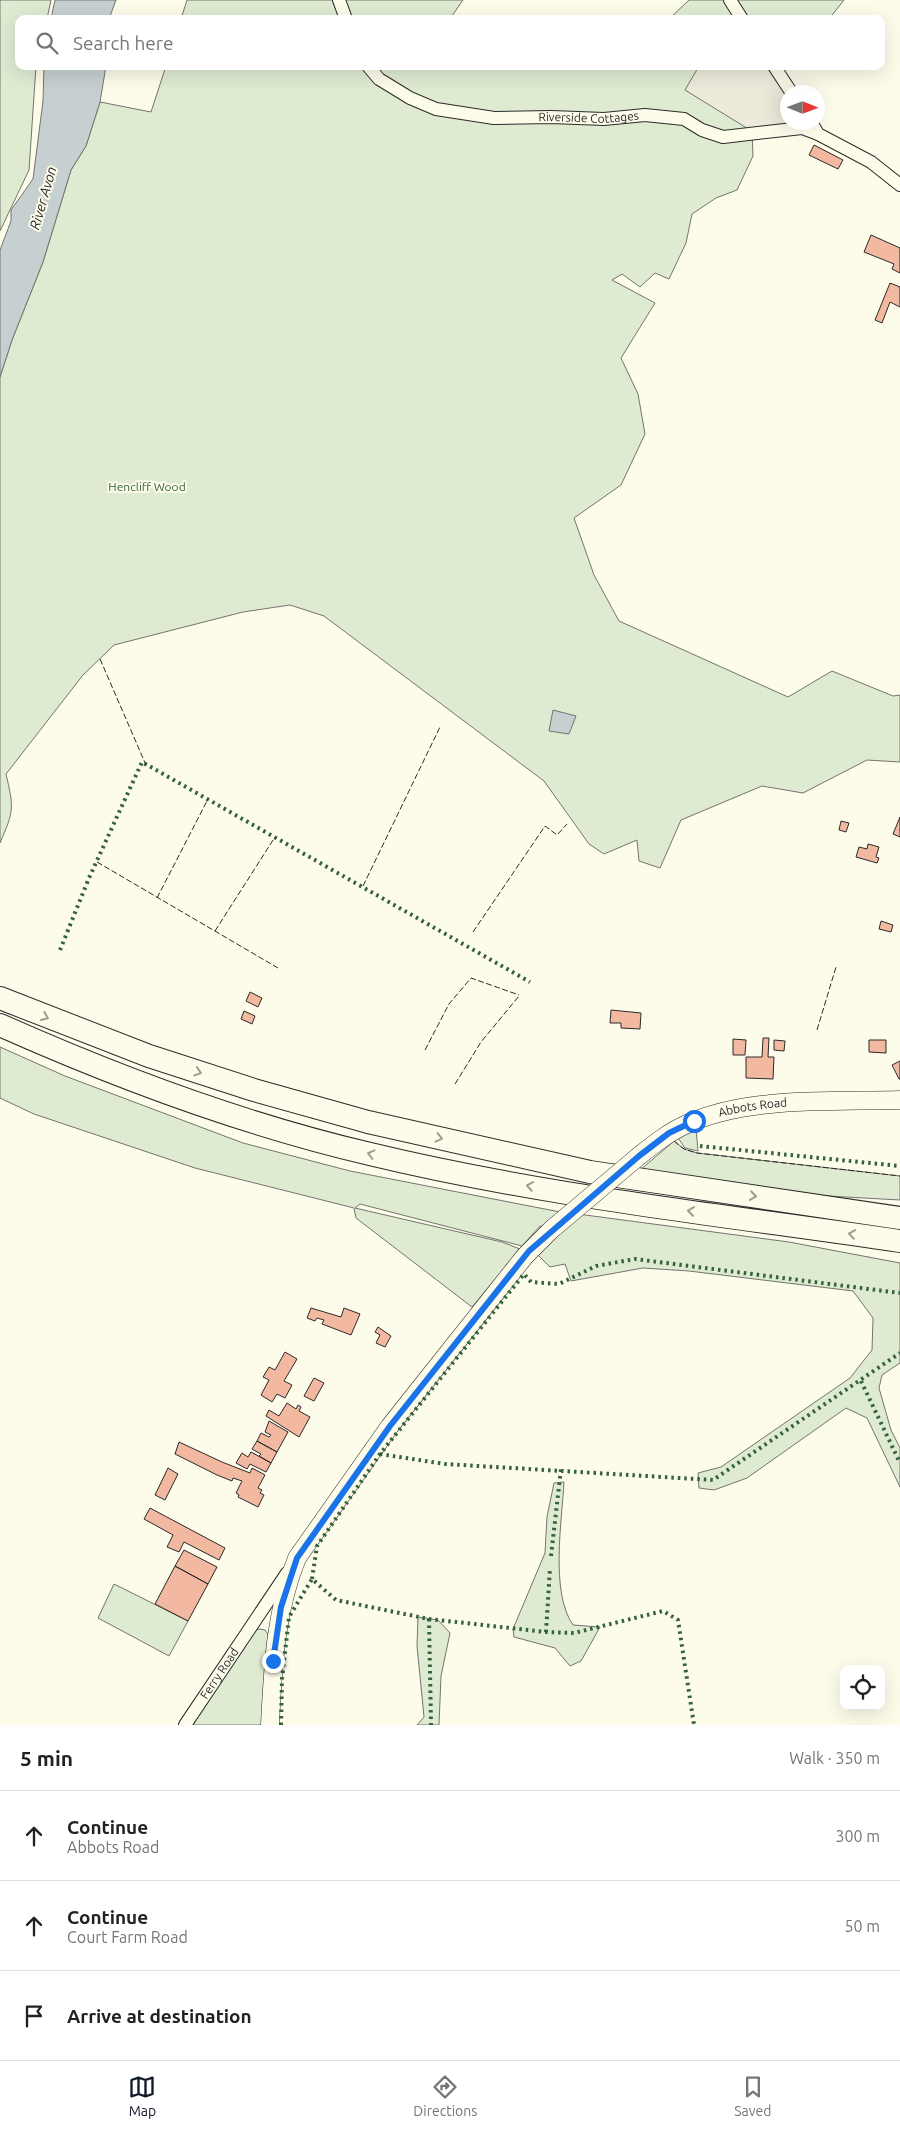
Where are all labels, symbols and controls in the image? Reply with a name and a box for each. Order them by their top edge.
search box [15,15,885,70]
icon: search [33,29,61,57]
text: Search here [73,32,173,54]
north arrow [780,85,825,130]
street label: Riverside Cottages [538,109,639,125]
water label: River Avon [26,165,60,231]
park label: Hencliff Wood [108,480,186,493]
one-way arrow [40,1011,49,1022]
one-way arrow [193,1066,202,1076]
street label: Abbots Road [717,1096,787,1119]
route start [683,1110,706,1133]
one-way arrow [434,1132,443,1143]
one-way arrow [367,1150,375,1160]
one-way arrow [526,1182,535,1192]
one-way arrow [750,1190,758,1201]
one-way arrow [687,1206,695,1216]
one-way arrow [847,1229,856,1239]
street label: Ferry Road [197,1645,241,1701]
route end [262,1650,285,1673]
map controls [840,1665,885,1710]
button: locate [840,1665,885,1710]
text: 5 min [20,1746,73,1770]
text: Walk · 350 m [789,1749,880,1767]
text: Continue [67,1816,148,1838]
icon: ahead [20,1822,48,1850]
text: 300 m [835,1827,880,1845]
text: Abbots Road [67,1838,159,1856]
text: Continue [67,1906,148,1928]
icon: ahead [20,1912,48,1940]
text: 50 m [844,1917,880,1935]
text: Court Farm Road [67,1928,188,1946]
icon: arrive [20,2002,48,2030]
text: Arrive at destination [67,2005,252,2027]
tab: Map [128,2073,156,2119]
tab: Directions [413,2073,477,2119]
tab: Saved [734,2073,772,2119]

